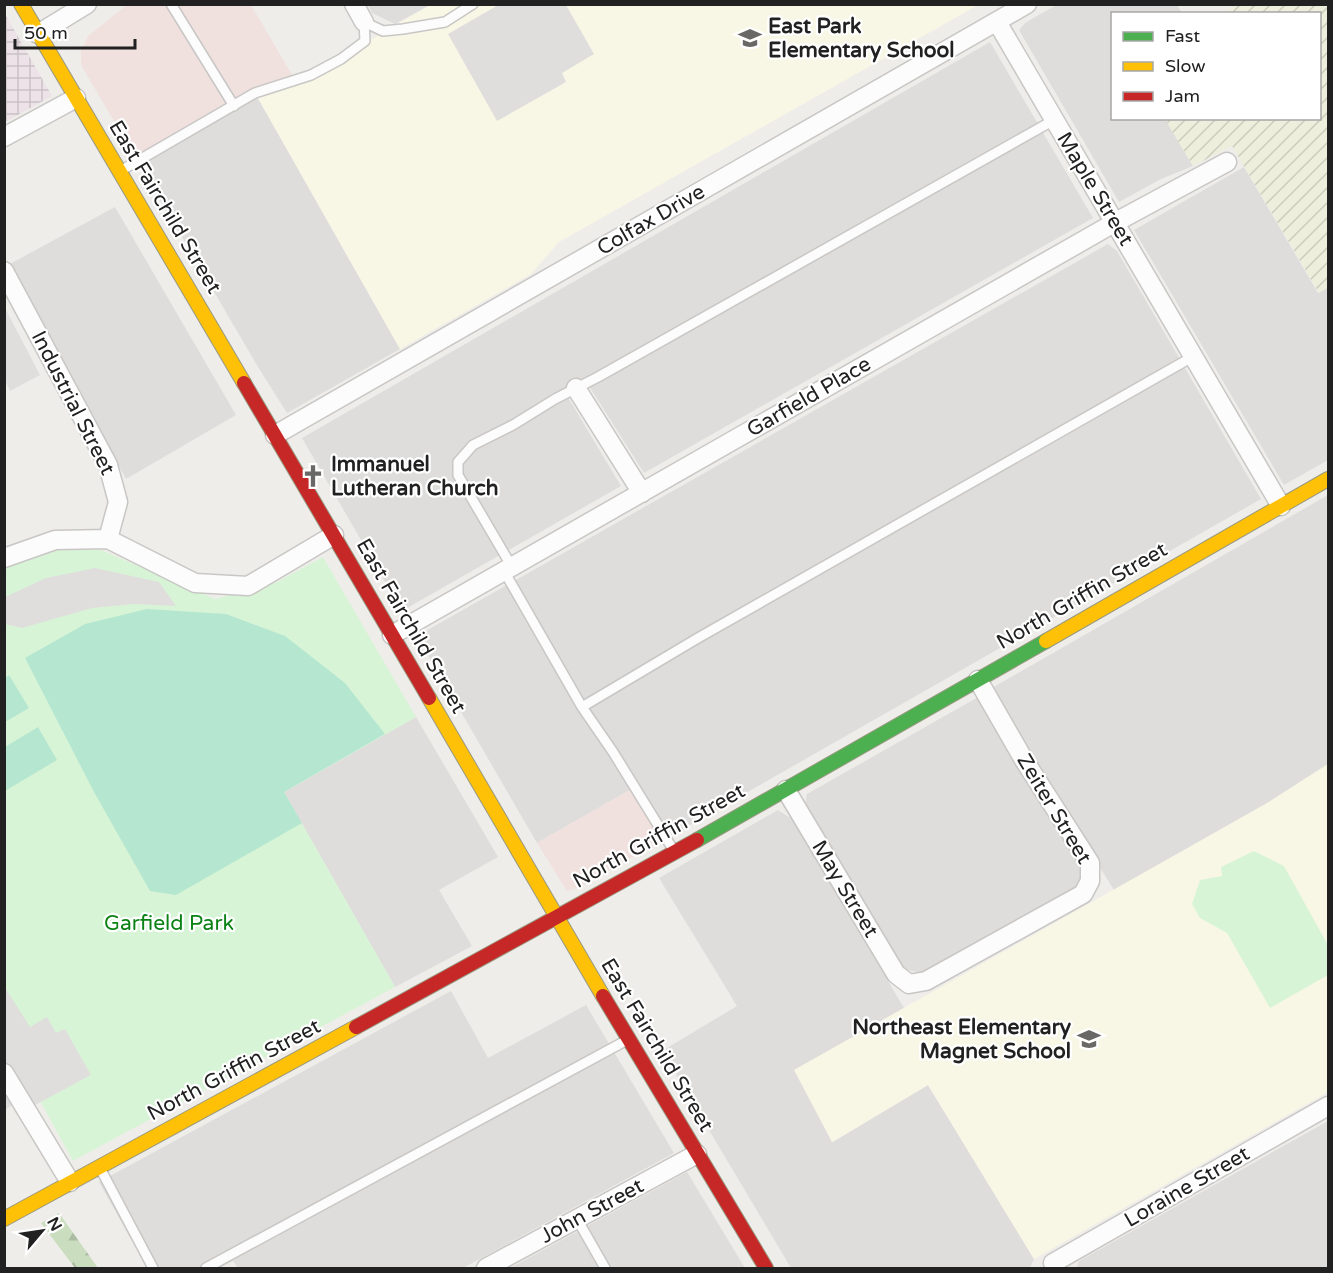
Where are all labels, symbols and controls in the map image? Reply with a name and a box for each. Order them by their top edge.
scale bar [15,12,135,50]
legend [1111,12,1321,120]
place label: East Park Elementary School [768,14,955,63]
text: 50 m [24,22,68,44]
school or university icon: East Park Elementary School [737,25,763,51]
text: Fast [1165,25,1200,47]
text: Slow [1165,55,1206,77]
text: Jam [1165,85,1200,107]
street label: East Fairchild Street [103,116,227,298]
street label: Maple Street [1051,128,1139,250]
street label: Colfax Drive [593,179,709,261]
street label: Industrial Street [26,327,120,479]
street label: Garfield Place [743,351,876,443]
place label: Immanuel Lutheran Church [331,452,498,501]
church icon: Immanuel Lutheran Church [300,463,326,489]
street label: East Fairchild Street [351,534,471,718]
street label: North Griffin Street [992,537,1172,655]
street label: Zeiter Street [1011,750,1097,868]
street label: North Griffin Street [569,778,749,894]
street label: May Street [806,836,884,942]
park label: Garfield Park [104,911,234,936]
street label: East Fairchild Street [595,954,719,1136]
street label: North Griffin Street [143,1014,325,1126]
place label: Northeast Elementary Magnet School [852,1015,1072,1064]
school or university icon: Northeast Elementary Magnet School [1076,1026,1102,1052]
street label: Loraine Street [1120,1141,1254,1233]
street label: John Street [536,1173,648,1249]
north arrow [12,1201,72,1261]
text: N [42,1214,66,1235]

